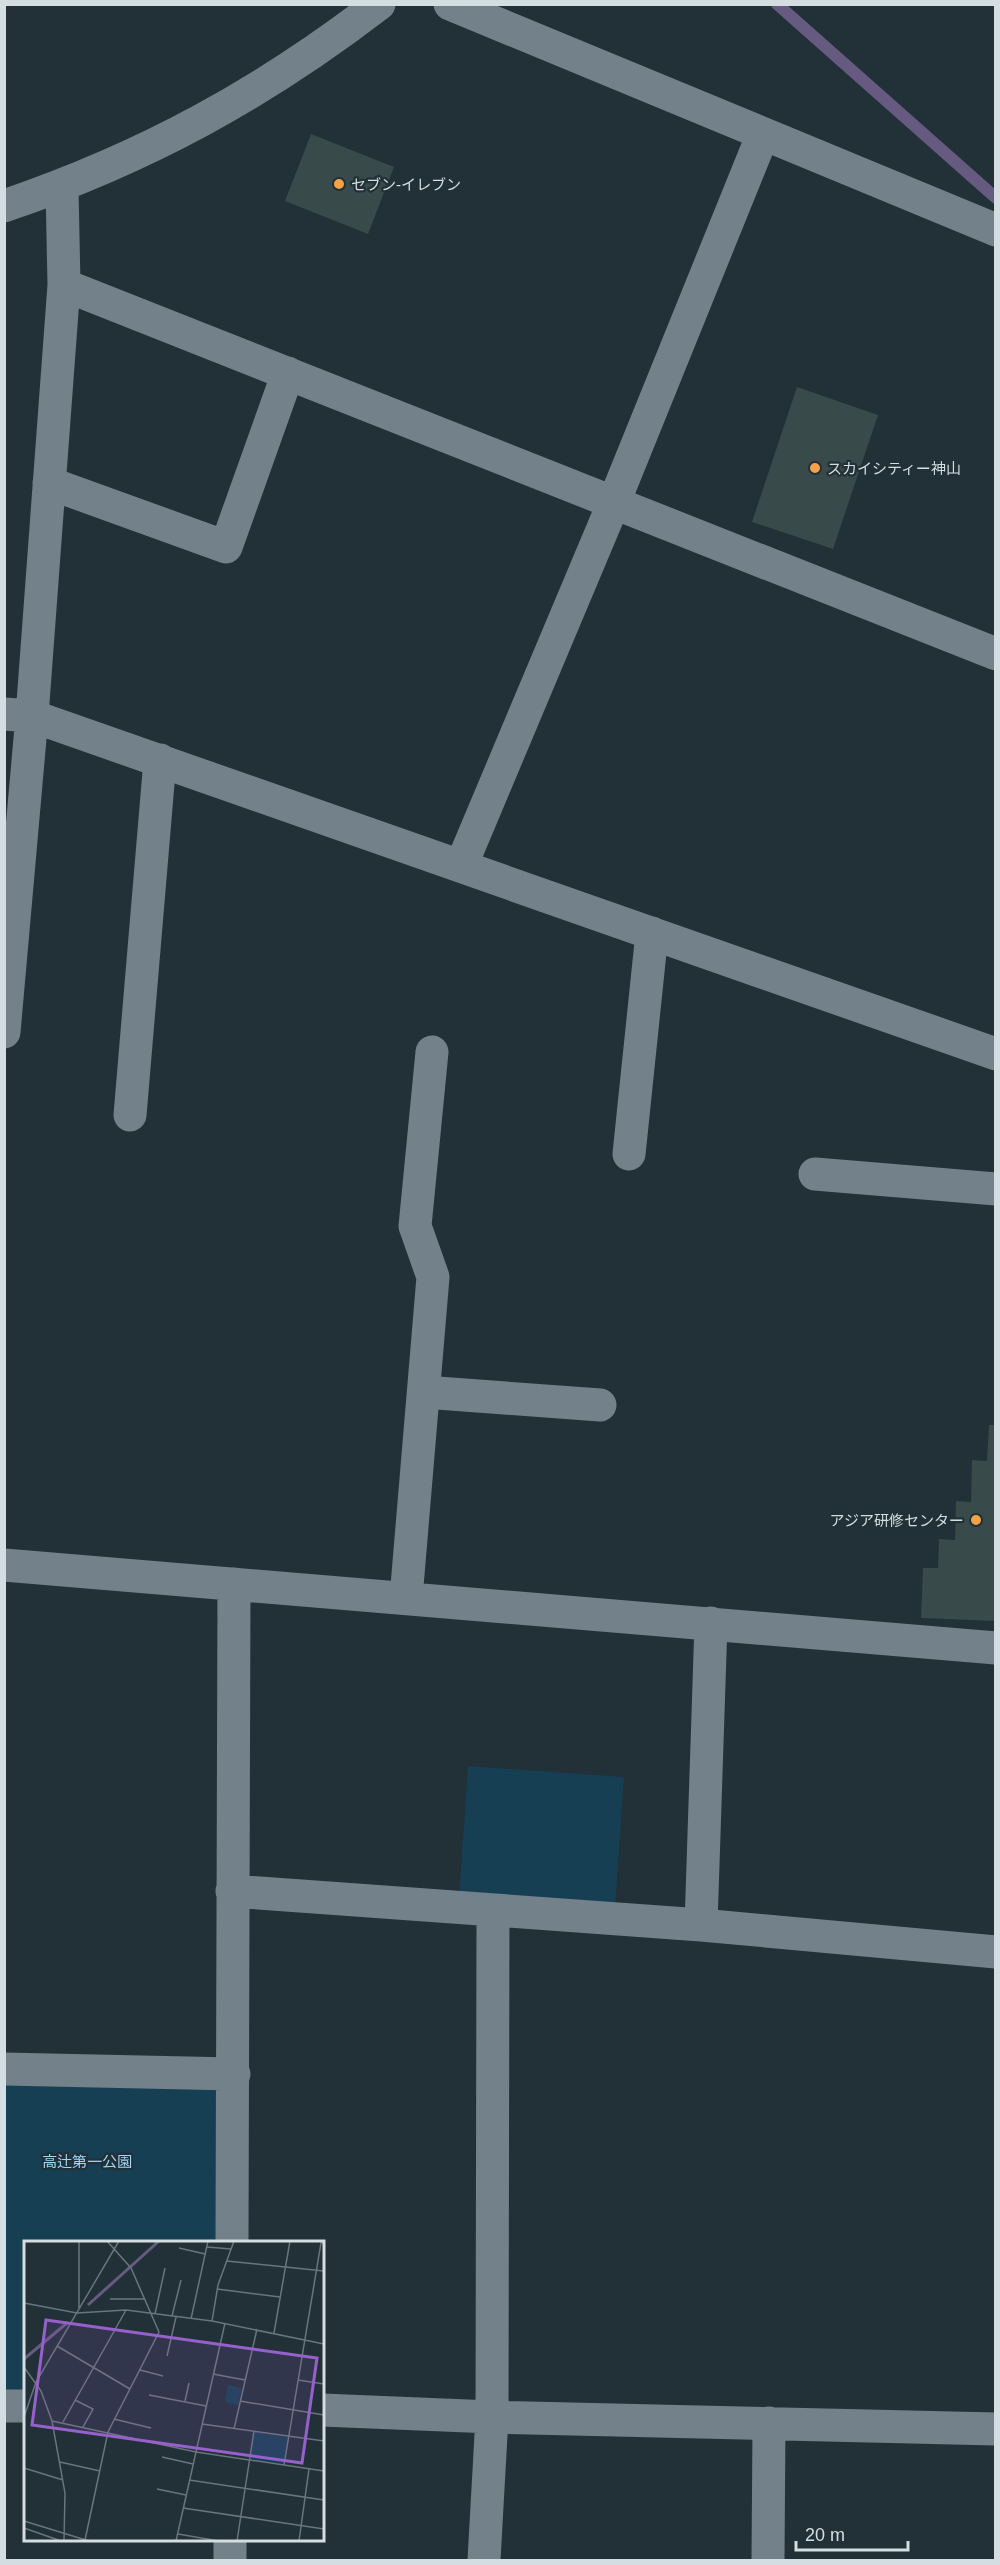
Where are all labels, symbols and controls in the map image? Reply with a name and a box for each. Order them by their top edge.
place label: セブン-イレブン [351,176,461,193]
marker: セブン-イレブン [332,177,346,191]
place label: スカイシティー神山 [827,460,961,477]
marker: スカイシティー神山 [808,461,822,475]
place label: アジア研修センター [830,1512,964,1529]
marker: アジア研修センター [969,1513,983,1527]
park label: 高辻第一公園 [42,2153,132,2170]
inset map [24,2241,324,2541]
scale bar [796,2514,908,2552]
text: 20 m [805,2525,845,2545]

